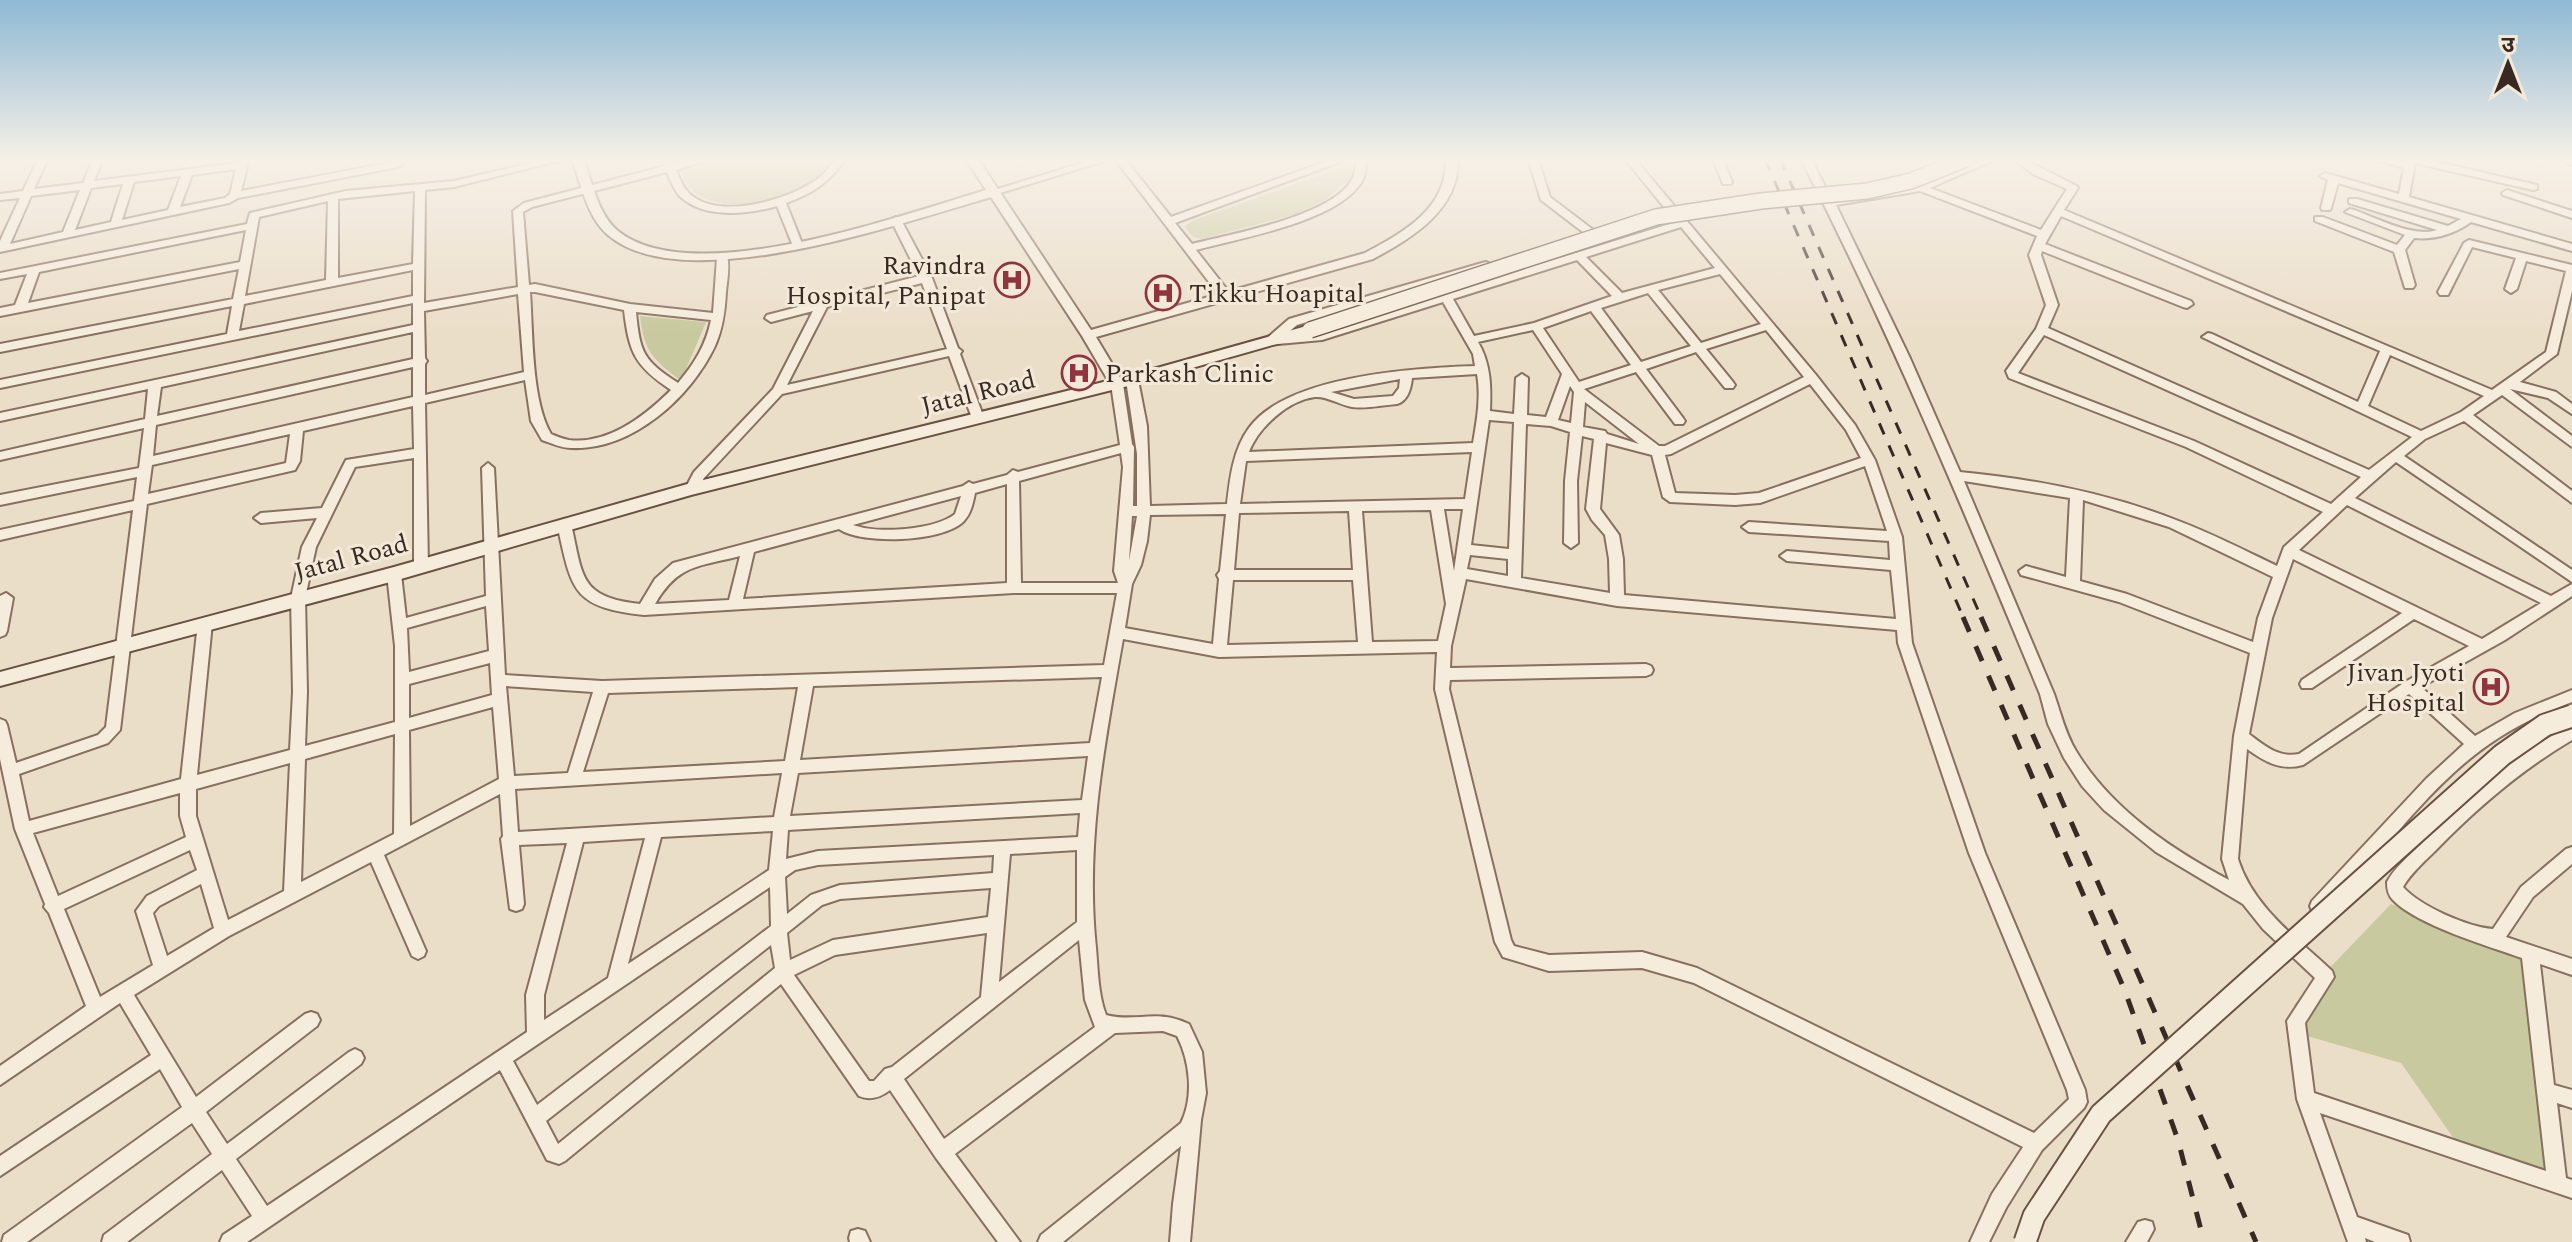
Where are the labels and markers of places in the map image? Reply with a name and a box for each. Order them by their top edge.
place label: Ravindra Hospital, Panipat [786,246,986,316]
hospital icon: Ravindra Hospital, Panipat [993,261,1031,299]
hospital icon: Tikku Hoapital [1144,274,1182,312]
place label: Tikku Hoapital [1189,274,1365,314]
hospital icon: Parkash Clinic [1060,354,1098,392]
place label: Parkash Clinic [1105,354,1274,394]
place label: Jivan Jyoti Hospital [2346,653,2465,723]
hospital icon: Jivan Jyoti Hospital [2472,668,2510,706]

